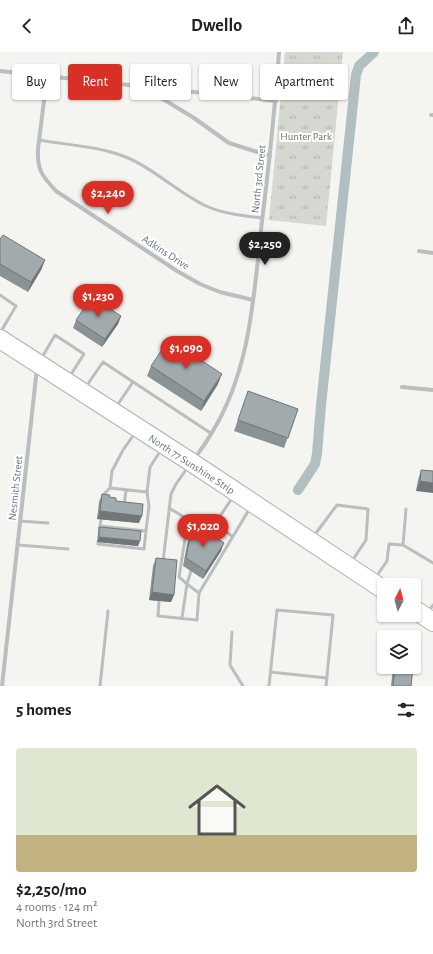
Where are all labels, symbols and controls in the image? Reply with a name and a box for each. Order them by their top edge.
icon: back [16,15,38,37]
icon: share [395,15,417,37]
text: Dwello [191,17,242,35]
chip: Buy [12,64,60,100]
chip: Rent [68,64,122,100]
chip: Filters [130,64,191,100]
chip: New [199,64,252,100]
chip: Apartment [260,64,348,100]
park label: Hunter Park [280,131,332,142]
street label: North 3rd Street [249,144,268,214]
pin: $2,240 [75,181,141,215]
text: $2,240 [91,187,125,200]
pin: $2,250 [232,232,298,266]
street label: Adkins Drive [140,233,191,272]
text: $2,250 [248,238,282,251]
pin: $1,230 [65,284,131,318]
text: $1,230 [82,290,114,303]
pin: $1,090 [153,336,219,370]
text: $1,090 [169,342,203,355]
street label: North 77 Sunshine Strip [147,433,237,496]
street label: Nesmith Street [7,455,24,521]
pin: $1,020 [170,514,236,548]
text: $1,020 [186,520,220,533]
north arrow [377,578,421,622]
map controls [377,578,421,674]
button: layers [377,630,421,674]
icon: filters [395,699,417,721]
text: 5 homes [16,701,72,718]
icon: home [181,774,253,846]
text: $2,250/mo [16,881,87,898]
text: 4 rooms · 124 m² [16,901,97,914]
text: North 3rd Street [16,917,97,930]

